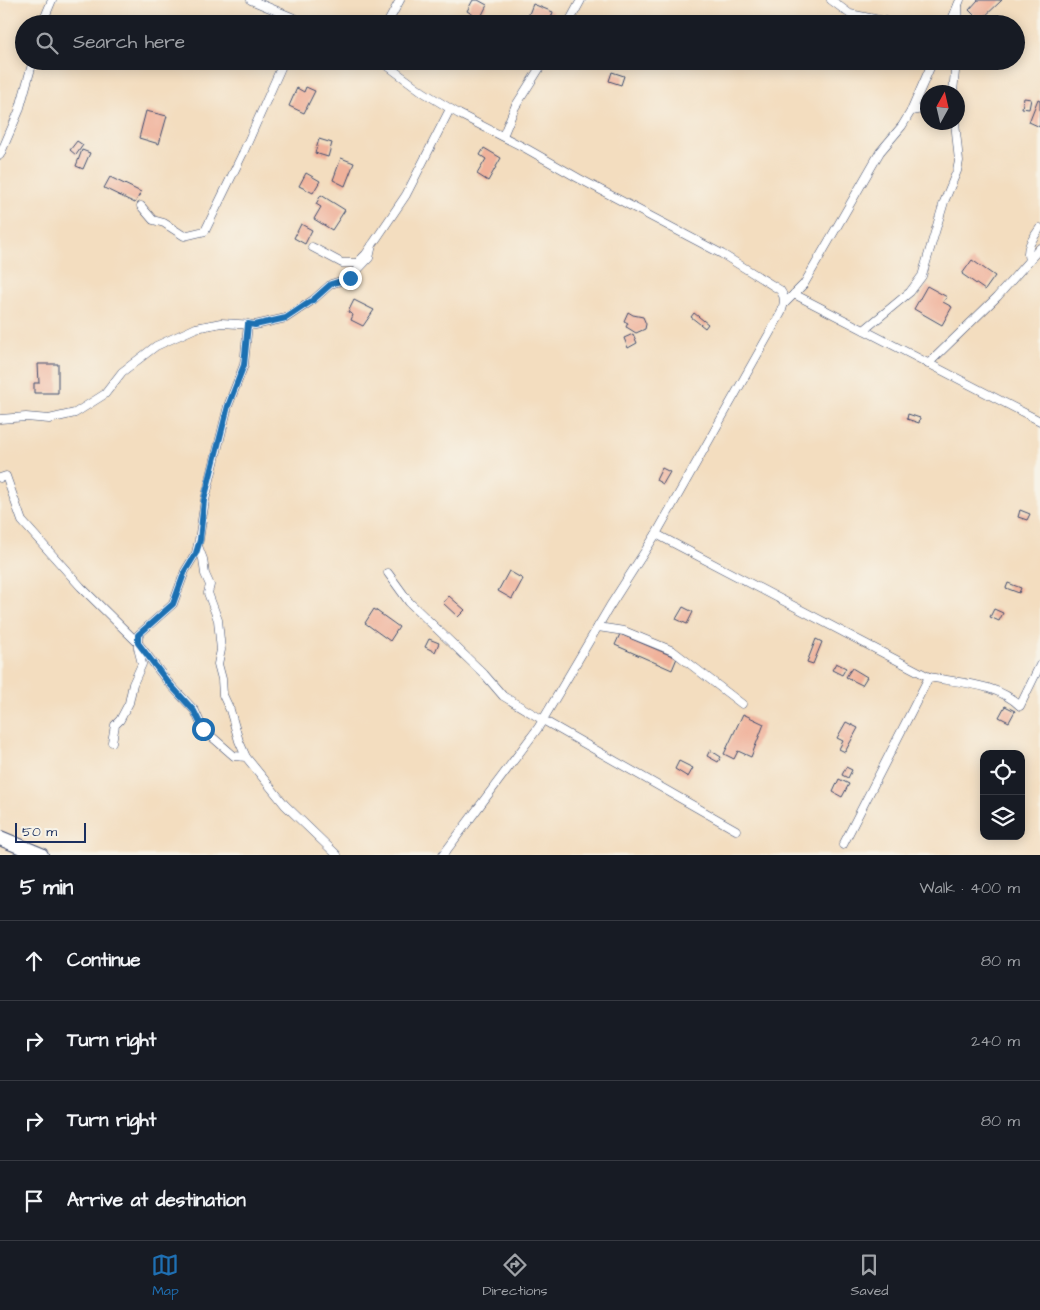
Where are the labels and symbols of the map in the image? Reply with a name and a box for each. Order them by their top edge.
north arrow [920,85,965,130]
route end [339,267,362,290]
route start [192,718,215,741]
scale bar [15,820,86,843]

